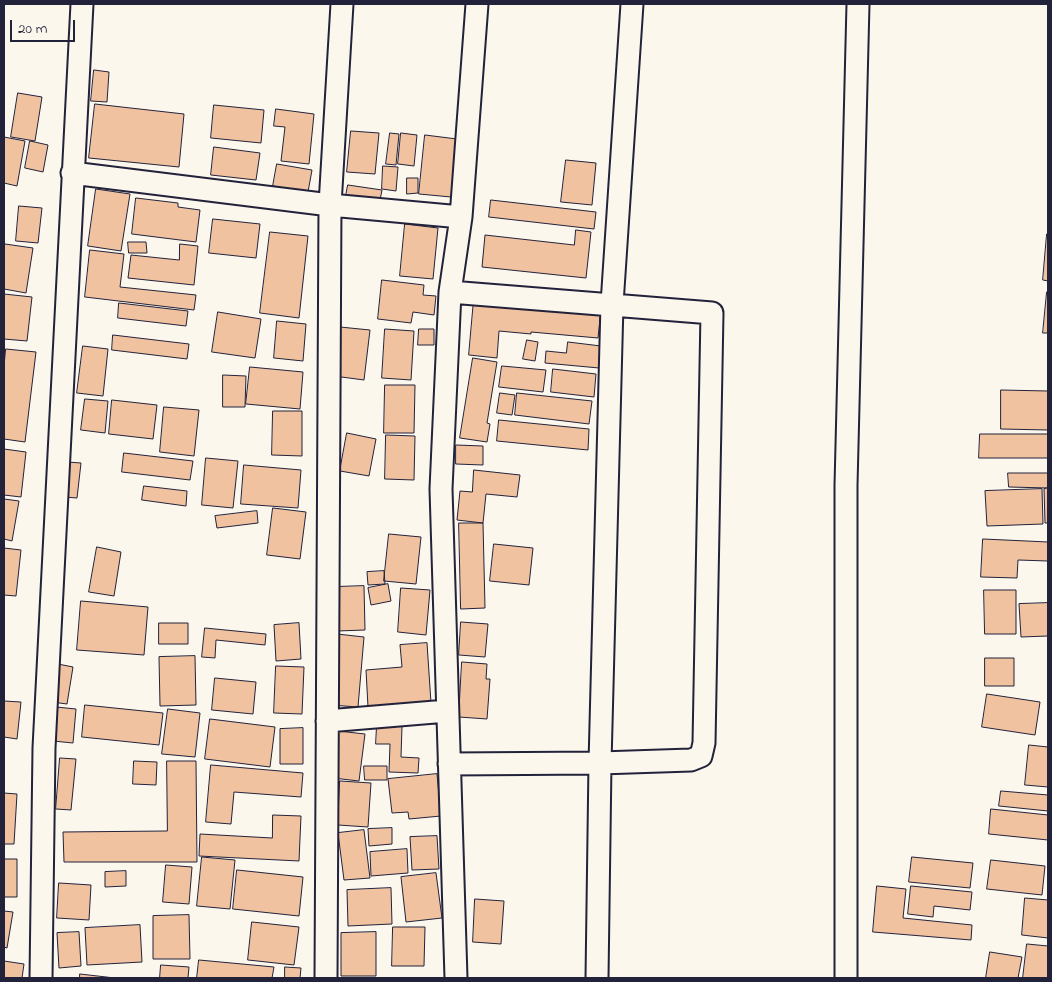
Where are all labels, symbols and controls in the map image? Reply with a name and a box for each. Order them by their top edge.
scale bar [12,10,78,42]
text: 20 m [18,18,47,40]

